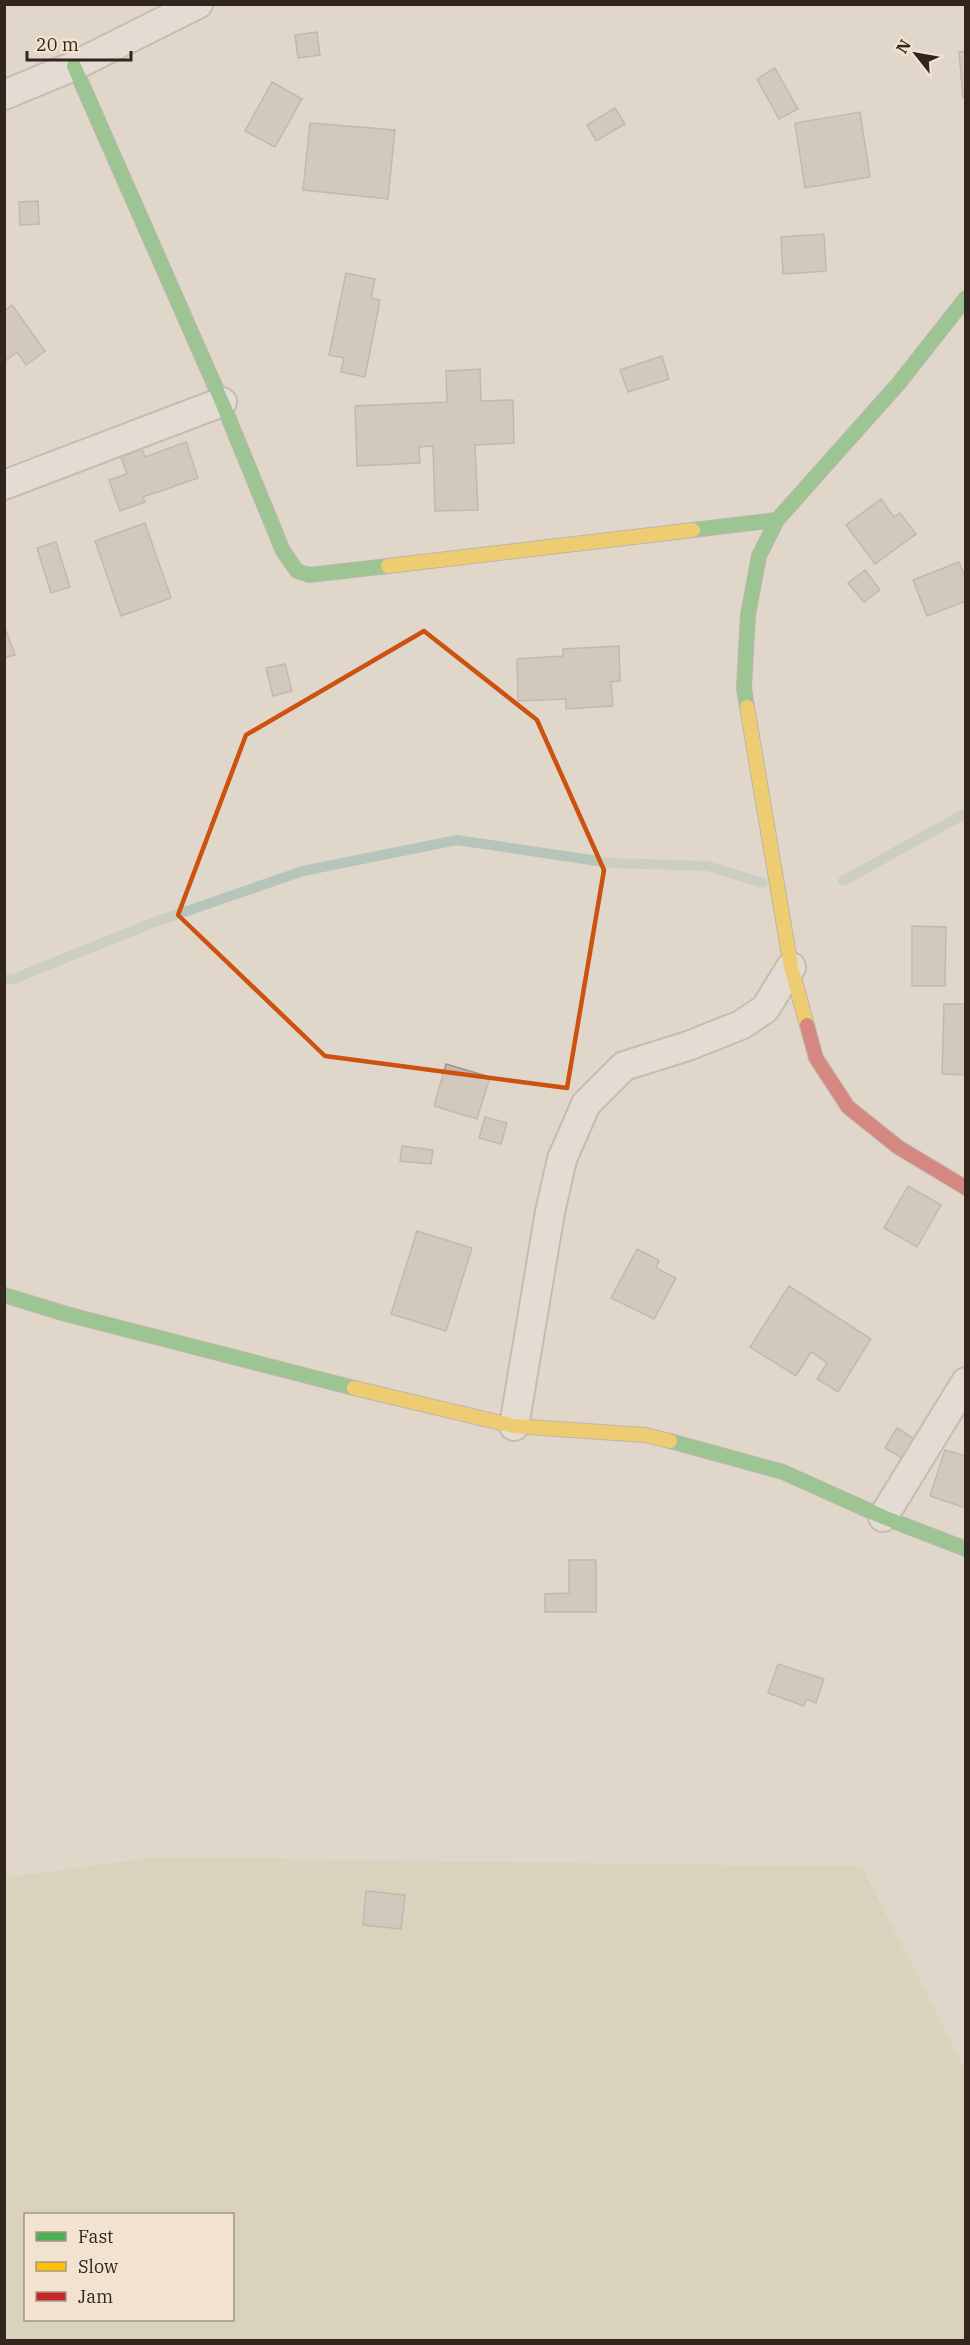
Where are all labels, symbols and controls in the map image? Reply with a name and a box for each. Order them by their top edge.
scale bar [27,24,130,62]
north arrow [886,24,946,84]
text: 20 m [36,33,79,56]
text: N [891,36,915,57]
legend [24,2213,234,2321]
text: Fast [78,2225,113,2248]
text: Slow [78,2255,118,2278]
text: Jam [78,2285,113,2308]

